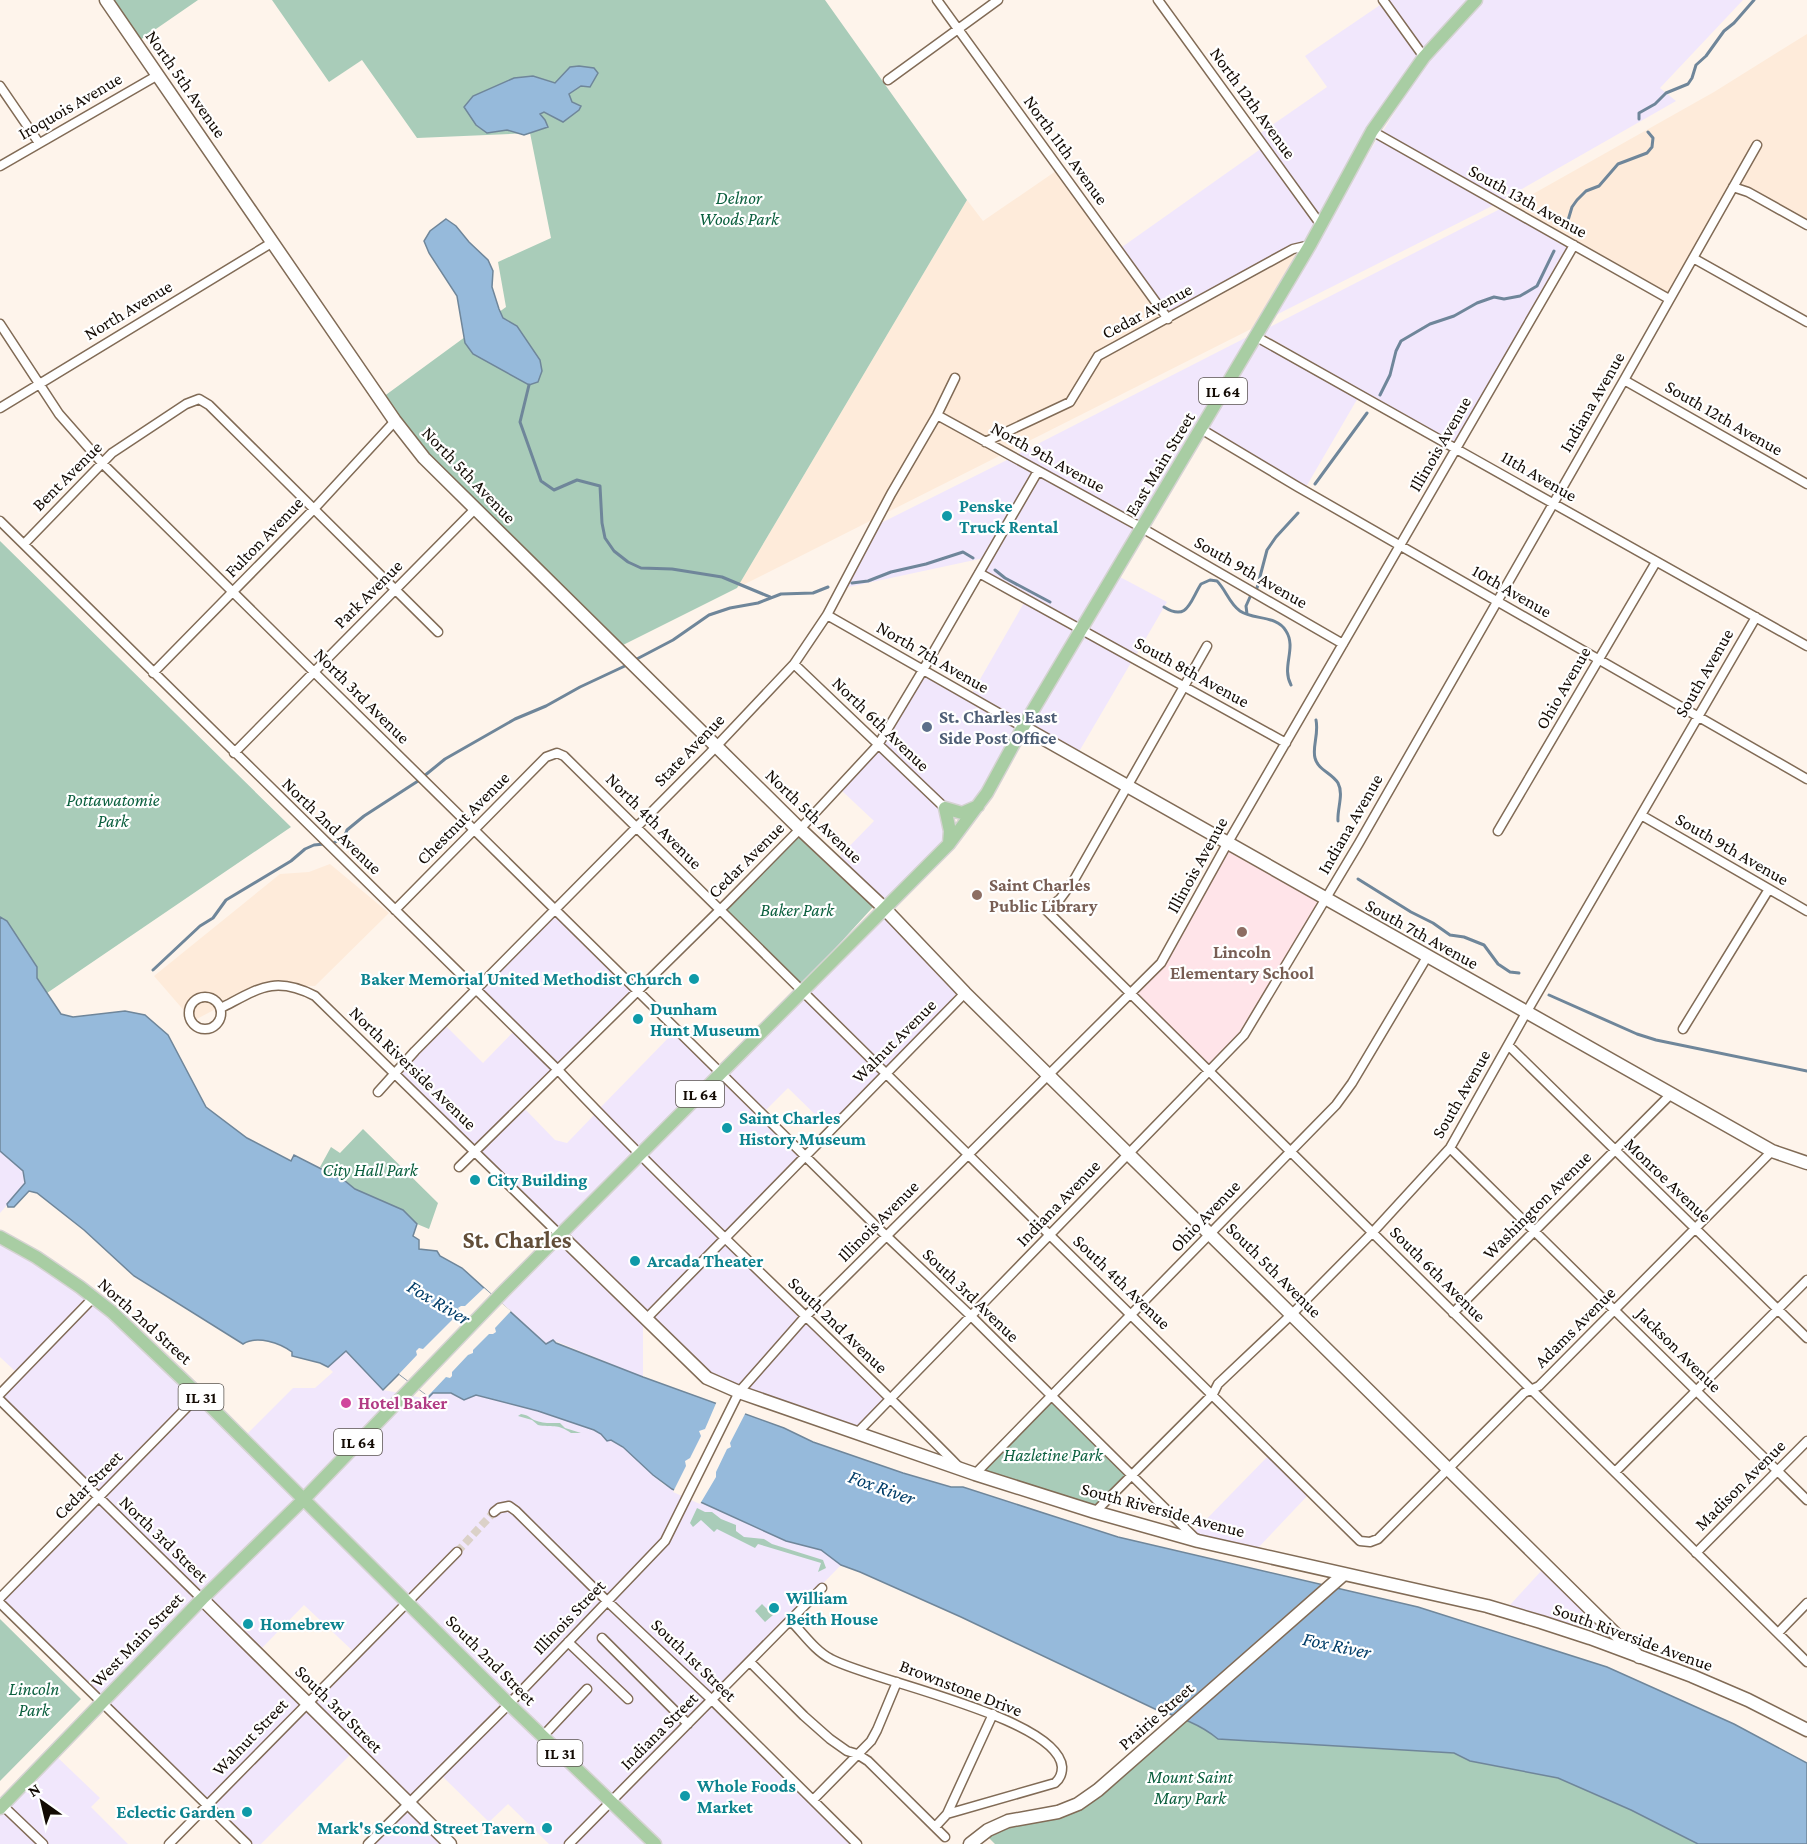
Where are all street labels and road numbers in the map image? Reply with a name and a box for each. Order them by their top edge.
street label: North 5th Avenue [142,26,231,142]
street label: North 12th Avenue [1206,43,1300,163]
street label: Iroquois Avenue [15,68,125,144]
street label: North 11th Avenue [1020,92,1112,209]
street label: South 13th Avenue [1465,160,1591,242]
street label: North Avenue [80,276,176,344]
street label: Cedar Avenue [1099,279,1195,343]
street label: Indiana Avenue [1555,348,1629,456]
street label: South 12th Avenue [1662,376,1786,460]
road number: IL 64 [1199,378,1247,404]
street label: Illinois Avenue [1405,393,1475,495]
street label: East Main Street [1121,408,1199,520]
street label: North 9th Avenue [988,417,1109,497]
street label: North 5th Avenue [418,423,520,527]
street label: Bent Avenue [28,437,106,515]
street label: 11th Avenue [1498,446,1580,506]
street label: Fulton Avenue [221,493,307,581]
street label: South 9th Avenue [1191,532,1311,612]
street label: Park Avenue [330,556,406,632]
street label: 10th Avenue [1469,560,1555,622]
street label: North 7th Avenue [873,617,993,697]
street label: South Avenue [1671,625,1737,721]
street label: South 8th Avenue [1131,632,1253,712]
street label: Ohio Avenue [1531,643,1595,733]
street label: North 3rd Avenue [310,644,414,748]
street label: North 6th Avenue [828,673,934,775]
street label: State Avenue [650,710,728,790]
street label: North 5th Avenue [762,765,866,867]
street label: Chestnut Avenue [413,767,514,868]
street label: North 4th Avenue [602,769,706,873]
street label: Indiana Avenue [1313,770,1387,878]
street label: North 2nd Avenue [278,774,386,878]
street label: South 9th Avenue [1672,809,1792,889]
street label: Illinois Avenue [1162,814,1232,916]
street label: Cedar Avenue [704,818,788,902]
street label: South 7th Avenue [1362,895,1482,973]
street label: Walnut Avenue [848,995,940,1087]
street label: North Riverside Avenue [345,1002,481,1134]
street label: South Avenue [1428,1046,1494,1142]
road number: IL 64 [676,1081,724,1107]
street label: Monroe Avenue [1620,1134,1716,1226]
street label: Washington Avenue [1479,1147,1595,1263]
street label: Indiana Avenue [1012,1156,1104,1250]
street label: Illinois Avenue [833,1176,923,1266]
street label: Ohio Avenue [1166,1176,1244,1256]
street label: South 5th Avenue [1222,1218,1326,1322]
street label: South 6th Avenue [1386,1222,1490,1326]
street label: South 4th Avenue [1069,1231,1175,1333]
street label: South 3rd Avenue [919,1244,1023,1346]
street label: South 2nd Avenue [784,1273,892,1377]
street label: North 2nd Street [94,1274,197,1369]
street label: Adams Avenue [1530,1282,1620,1372]
street label: Jackson Avenue [1631,1302,1726,1397]
road number: IL 31 [178,1384,224,1410]
road number: IL 64 [334,1429,382,1455]
street label: Madison Avenue [1691,1436,1789,1534]
street label: Cedar Street [50,1446,127,1523]
street label: South Riverside Avenue [1079,1479,1247,1541]
street label: North 3rd Street [115,1492,213,1587]
street label: Illinois Street [529,1575,610,1658]
street label: West Main Street [87,1588,188,1691]
street label: South Riverside Avenue [1550,1599,1716,1675]
street label: South 2nd Street [442,1611,541,1710]
street label: South 1st Street [647,1614,741,1706]
street label: Brownstone Drive [897,1655,1025,1721]
street label: South 3rd Street [291,1661,388,1758]
street label: Prairie Street [1114,1677,1198,1754]
street label: Indiana Street [616,1687,703,1774]
street label: Walnut Street [208,1694,292,1780]
road number: IL 31 [538,1740,582,1766]

